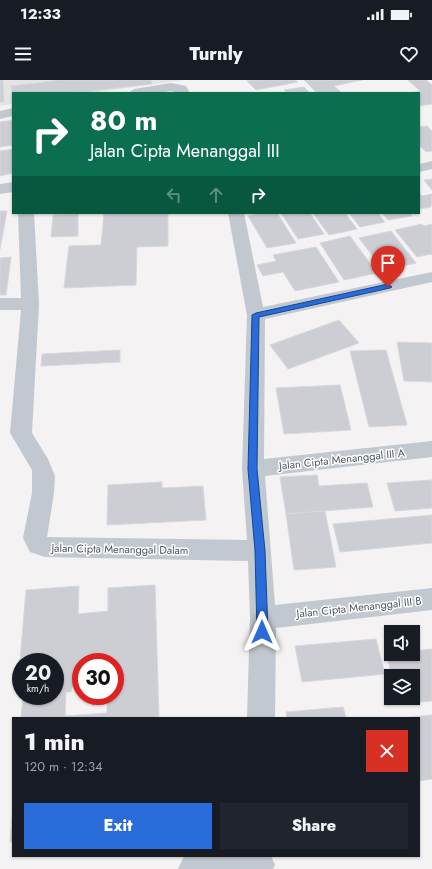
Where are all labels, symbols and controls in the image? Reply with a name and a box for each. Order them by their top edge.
text: 12:33 [20,3,61,25]
text: Turnly [189,41,243,67]
icon: menu [12,43,34,65]
icon: heart [398,43,420,65]
text: 80 m [90,100,157,141]
icon: right [24,108,76,160]
text: Jalan Cipta Menanggal III [90,138,280,164]
icon: left [163,184,185,206]
icon: ahead [205,184,227,206]
icon: right [247,184,269,206]
pin [371,246,405,287]
icon: arrive [377,252,399,274]
street label: Jalan Cipta Menanggal III A [276,444,406,474]
street label: Jalan Cipta Menanggal Dalam [49,540,189,558]
street label: Jalan Cipta Menanggal III B [294,592,422,622]
position arrow [241,611,283,653]
map controls [384,625,420,705]
button: sound [384,625,420,661]
speed limit sign: 30 [72,653,124,705]
text: 20 [25,659,51,688]
button: layers [384,669,420,705]
text: km/h [27,681,49,696]
text: 1 min [24,724,85,759]
button: close [366,730,408,772]
text: 120 m · 12:34 [24,757,103,776]
button: Exit [24,803,212,849]
button: Share [220,803,408,849]

